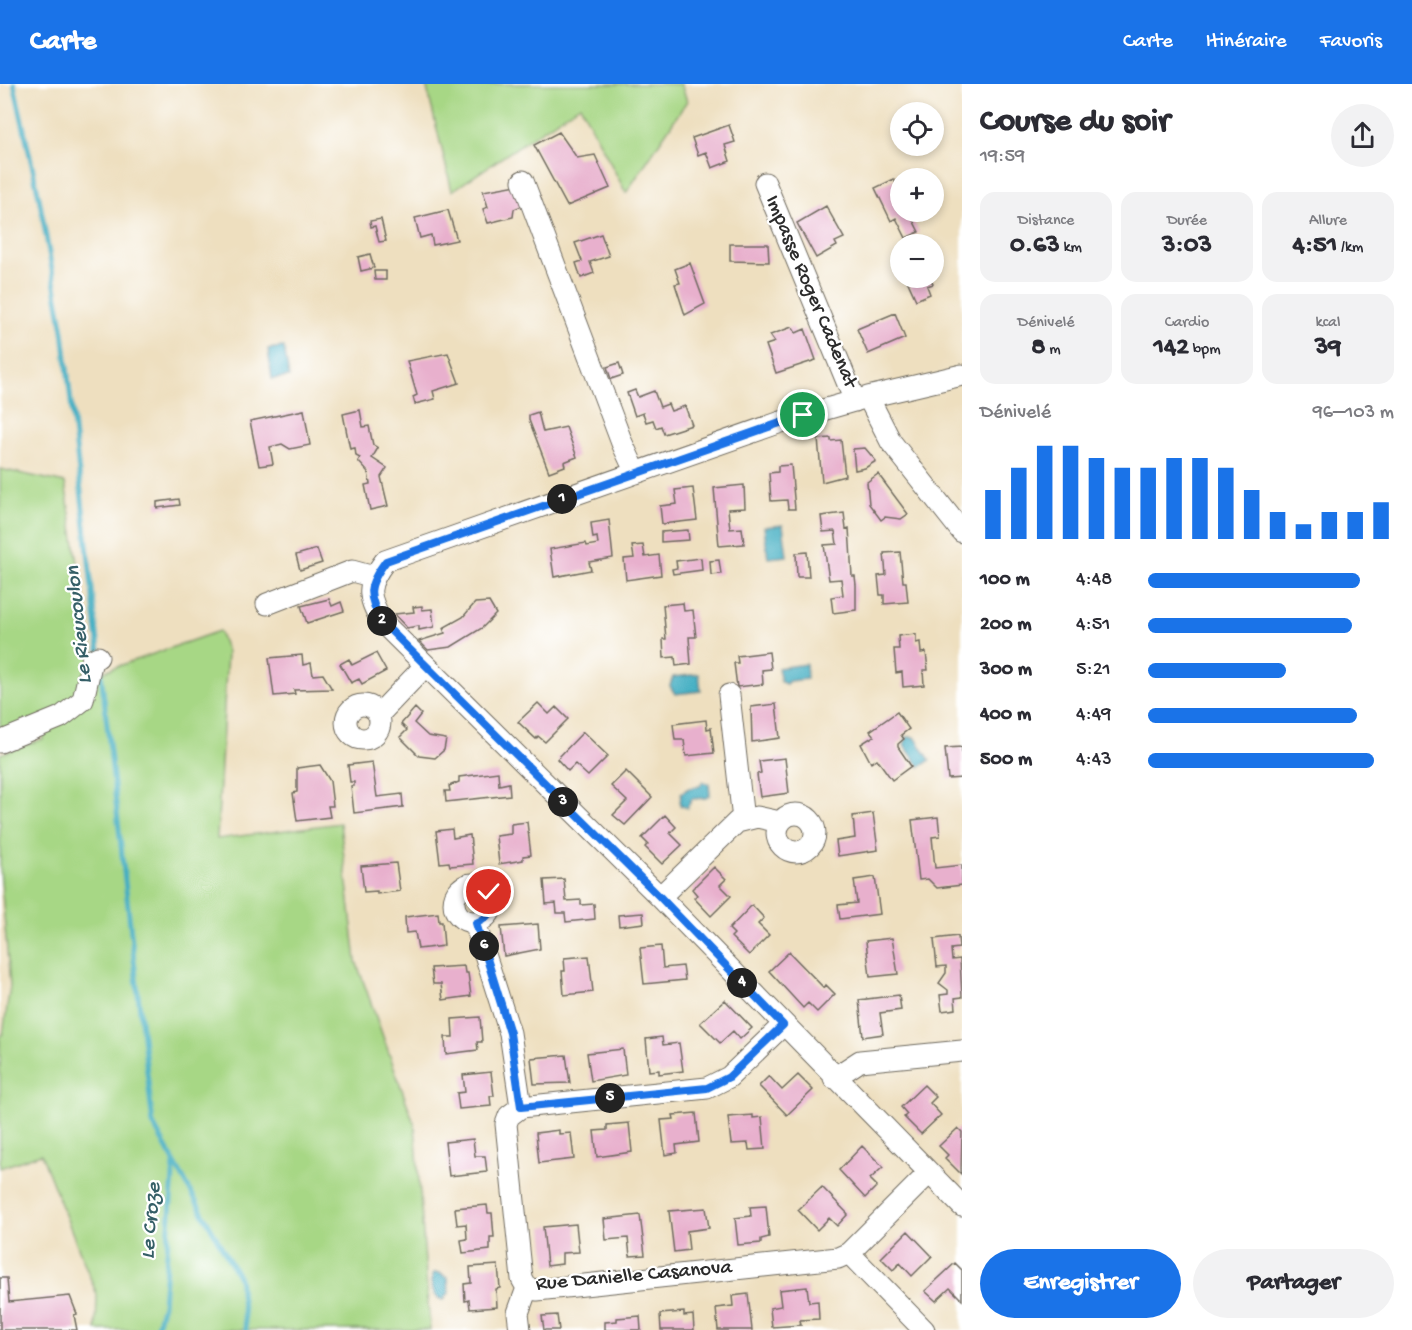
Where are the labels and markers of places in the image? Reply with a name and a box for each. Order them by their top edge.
pin [777,389,828,440]
pin: 1 [547,484,577,514]
pin: 2 [367,606,397,636]
pin: 3 [548,787,578,817]
pin [463,866,514,917]
pin: 6 [469,931,499,961]
pin: 4 [727,968,757,998]
pin: 5 [595,1083,625,1113]

